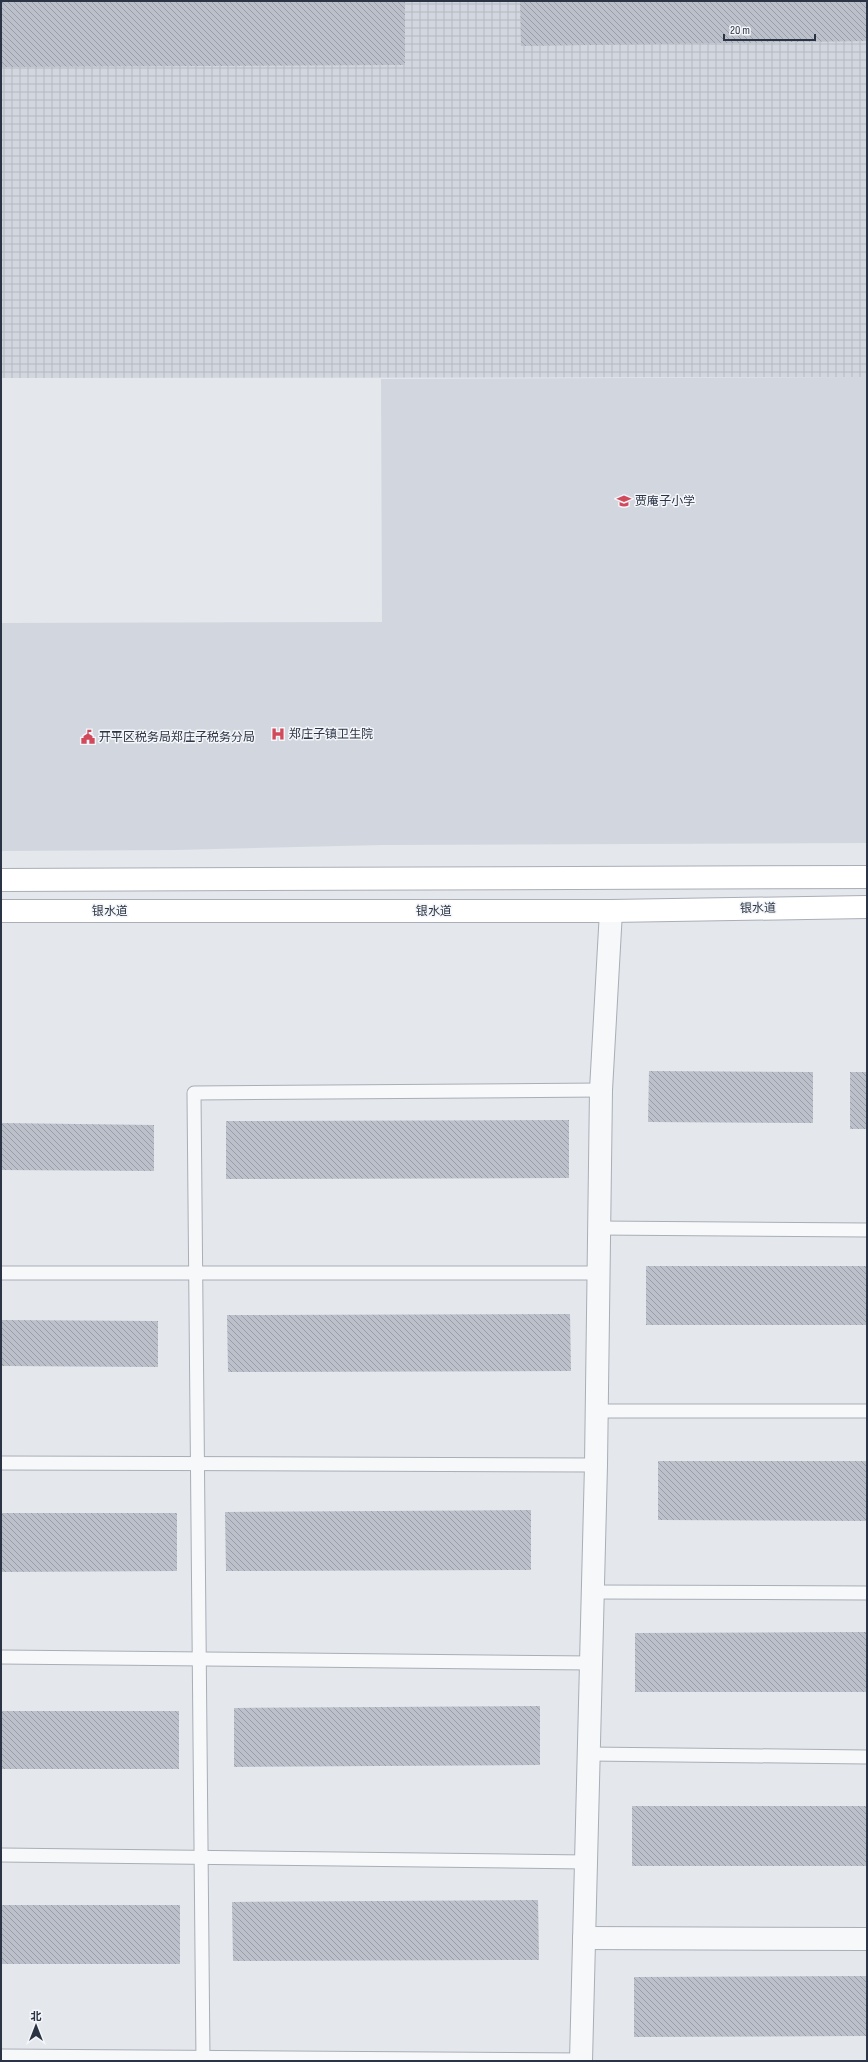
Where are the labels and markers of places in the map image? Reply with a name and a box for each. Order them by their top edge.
school or university icon: 贾庵子小学 [616,493,632,509]
place label: 贾庵子小学 [635,494,695,509]
hospital icon: 郑庄子镇卫生院 [270,726,286,742]
place label: 郑庄子镇卫生院 [289,727,373,742]
public building icon: 开平区税务局郑庄子税务分局 [80,729,96,745]
place label: 开平区税务局郑庄子税务分局 [99,730,255,745]

